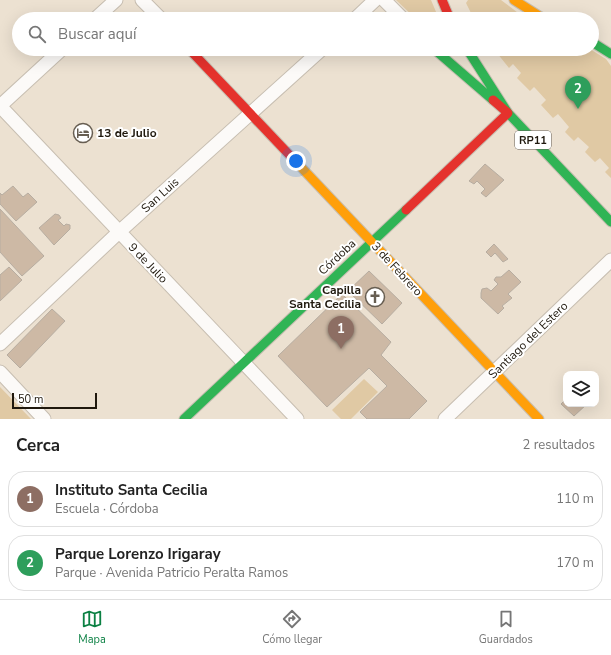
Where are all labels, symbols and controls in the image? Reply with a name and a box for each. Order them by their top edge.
search box [12,12,599,56]
icon: search [26,23,48,45]
text: Buscar aquí [58,24,136,44]
pin: 2 [565,76,591,109]
hotel icon: 13 de Julio [72,122,94,144]
place label: 13 de Julio [97,125,157,141]
road number: RP11 [515,131,551,149]
your location [286,151,306,171]
street label: San Luis [138,174,182,216]
street label: Córdoba [315,236,359,278]
street label: 9 de Julio [125,239,171,287]
street label: 3 de Febrero [368,239,426,300]
place label: Capilla Santa Cecilia [289,282,361,312]
church icon: Capilla Santa Cecilia [364,286,386,308]
street label: Santiago del Estero [485,298,571,382]
pin: 1 [328,316,354,349]
map controls [563,371,599,407]
button: layers [563,371,599,407]
scale bar [12,391,97,410]
text: 50 m [18,392,43,407]
text: Cerca [16,434,60,457]
text: 2 resultados [523,436,595,454]
text: Instituto Santa Cecilia [55,480,208,500]
text: 1 [26,490,34,508]
text: 110 m [556,490,594,508]
text: Escuela · Córdoba [55,500,159,518]
text: Parque Lorenzo Irigaray [55,544,221,564]
text: 2 [26,554,34,572]
text: 170 m [556,554,594,572]
text: Parque · Avenida Patricio Peralta Ramos [55,564,288,582]
tab: Mapa [78,608,106,647]
tab: Cómo llegar [262,608,322,647]
tab: Guardados [479,608,533,647]

